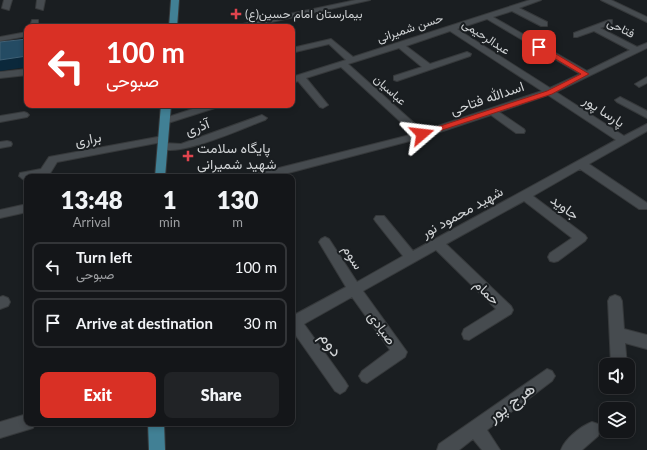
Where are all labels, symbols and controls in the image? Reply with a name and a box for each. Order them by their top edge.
place label: بیمارستان امام حسین(ع) [245,6,362,23]
marker: بیمارستان امام حسین(ع) [230,8,242,20]
street label: حسن شمیرانی [375,10,445,46]
street label: فتاحی [604,14,638,42]
street label: عبدالرحیمی [459,16,513,58]
pin [522,30,556,64]
text: 100 m [106,35,185,69]
icon: arrive [528,36,550,58]
icon: left [40,40,92,92]
text: صبوحی [106,69,159,91]
street label: عباسیان [371,71,410,108]
street label: اسدالله فتاحی [448,77,526,119]
street label: پارسا پور [578,90,628,132]
position arrow [401,113,443,155]
street label: آذری [182,114,213,140]
street label: براری [73,128,103,150]
place label: پایگاه سلامت شهید شمیرانی [197,139,277,173]
marker: پایگاه سلامت شهید شمیرانی [182,150,194,162]
street label: شهید محمود نور [417,182,506,242]
text: 13:48 [61,185,123,214]
text: 1 [163,185,177,214]
text: 130 [217,185,258,214]
street label: جاوید [547,190,583,224]
text: Arrival [73,214,110,230]
text: min [159,214,180,230]
text: m [232,214,243,230]
street label: سوم [339,241,367,273]
text: Turn left [76,248,132,266]
icon: left [42,256,64,278]
text: 100 m [235,258,277,276]
text: صبوحی [76,266,114,282]
street label: حمام [470,275,504,309]
street label: صیادی [364,308,400,349]
icon: arrive [42,312,64,334]
text: Arrive at destination [76,314,213,332]
text: 30 m [243,314,277,332]
street label: دوم [315,327,347,361]
map controls [599,358,635,438]
button: sound [599,358,635,394]
button: Exit [40,372,156,418]
button: Share [164,372,279,418]
street label: هرج پور [482,377,540,428]
button: layers [599,402,635,438]

